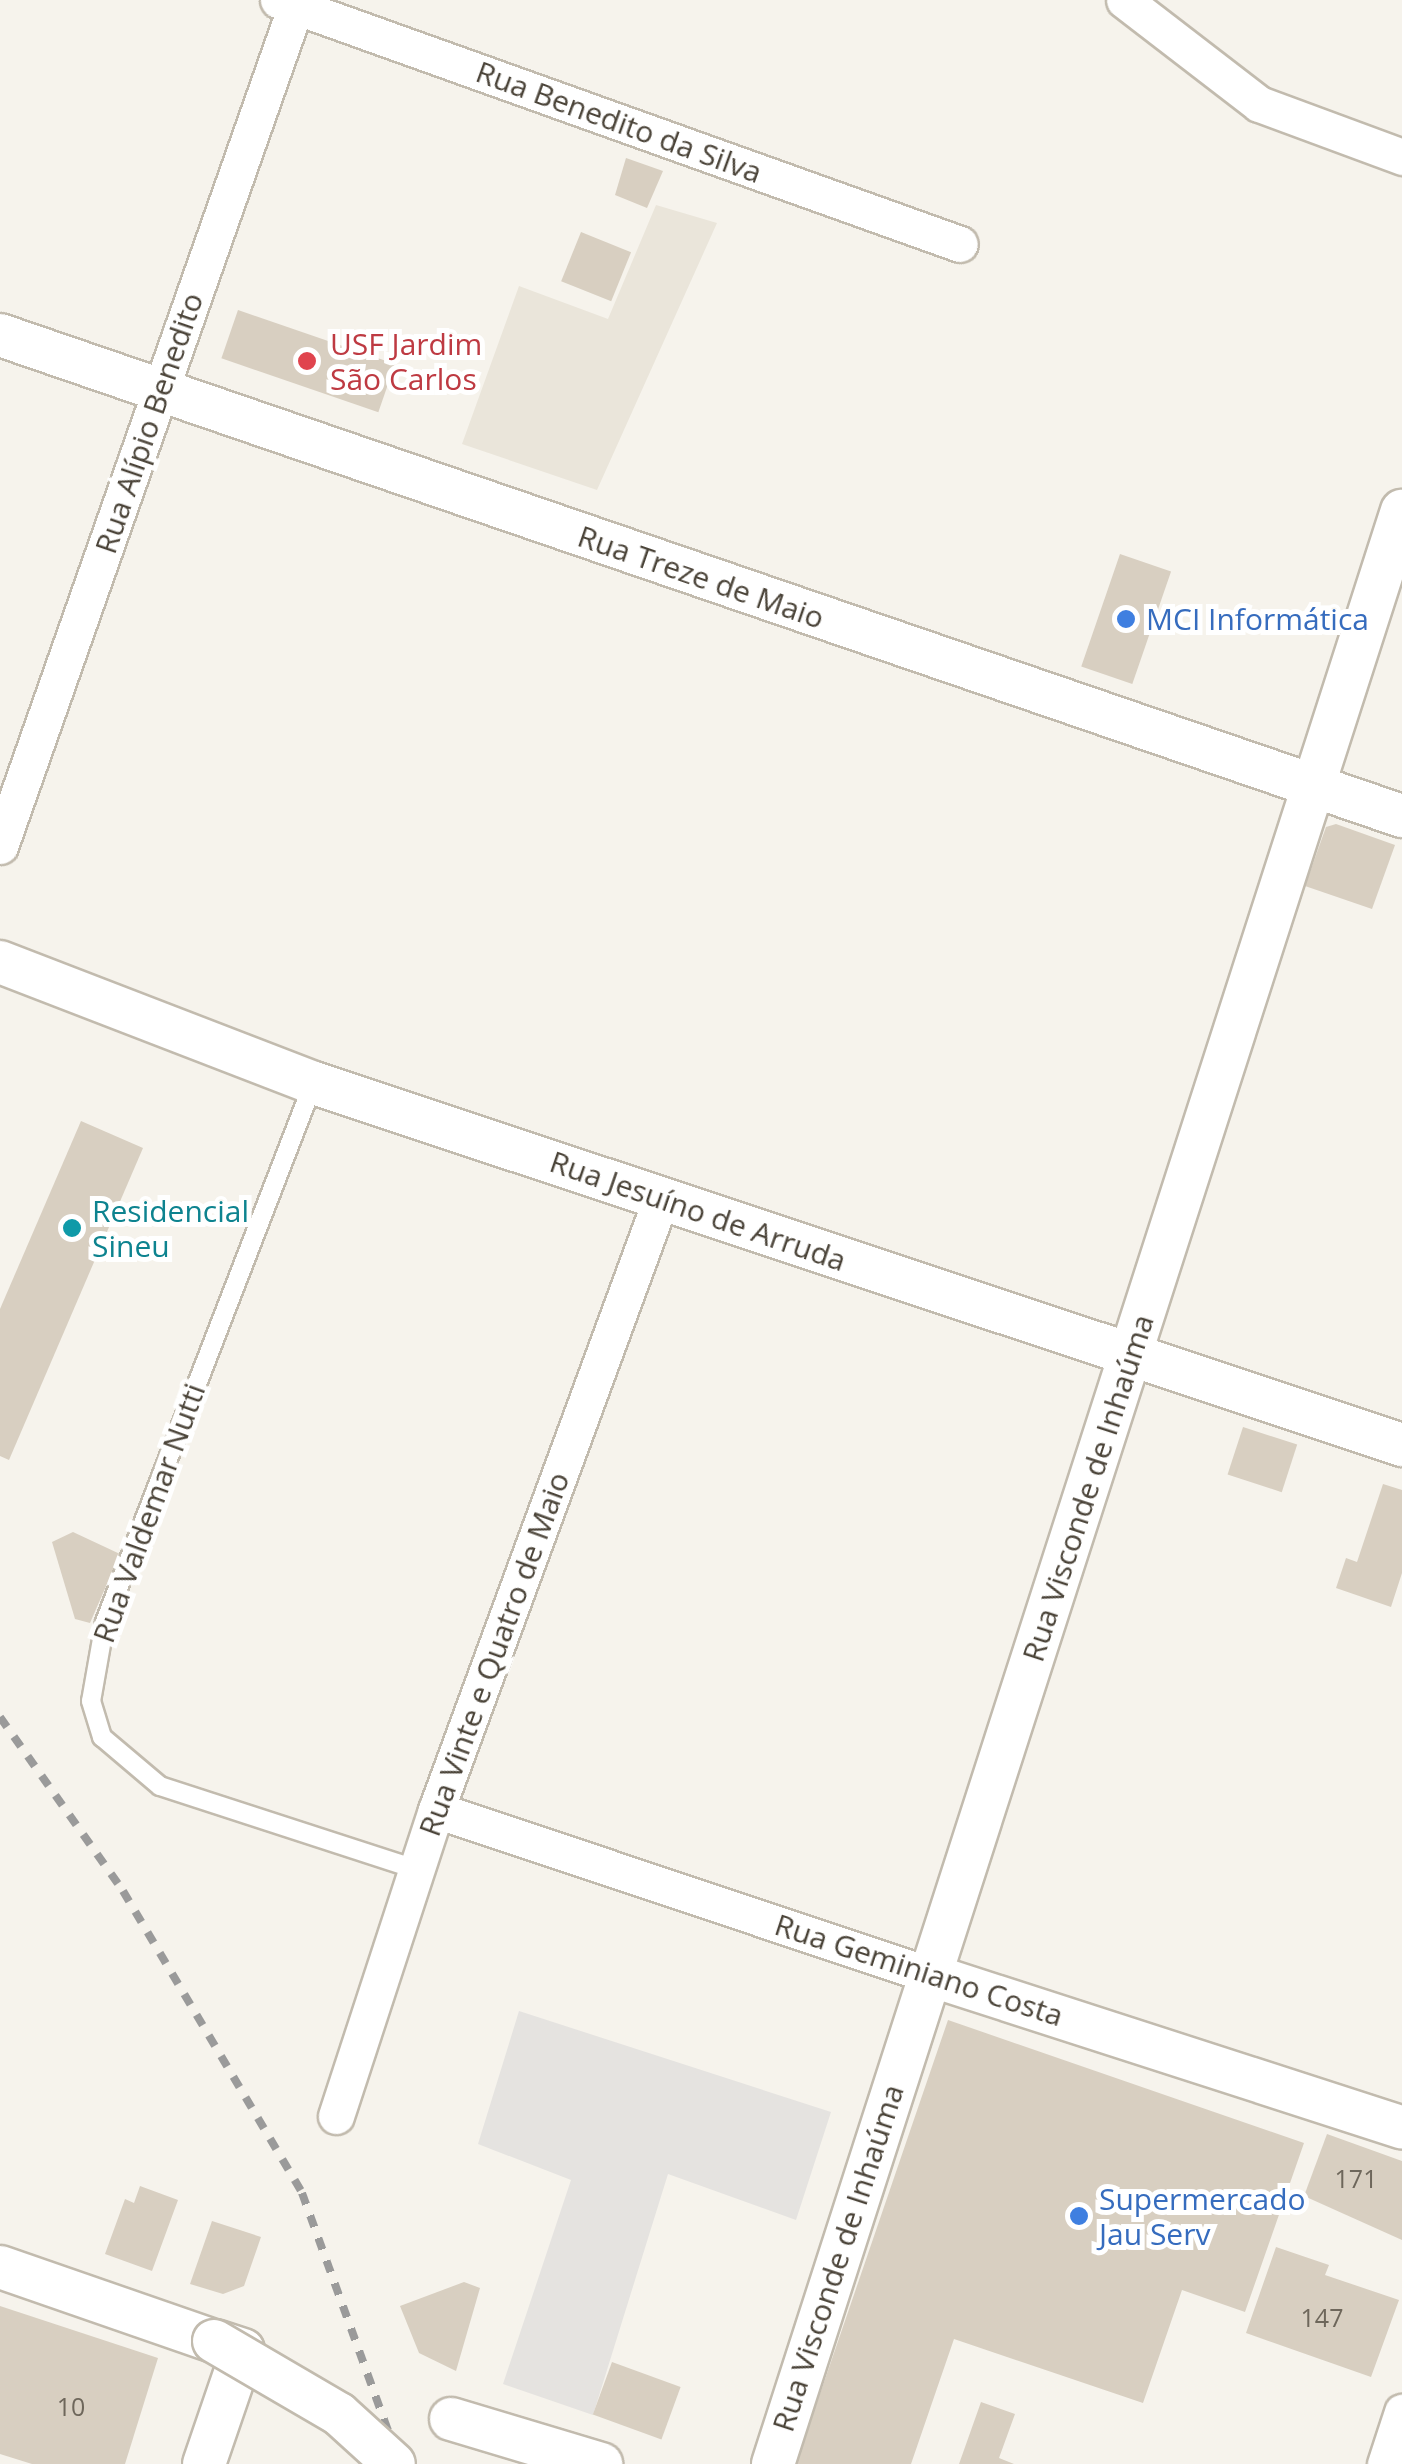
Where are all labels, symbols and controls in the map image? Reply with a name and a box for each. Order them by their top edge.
street label: Rua Benedito da Silva [471,54,767,190]
street label: Rua Alípio Benedito [87,288,211,558]
place label: USF Jardim São Carlos [330,326,482,396]
marker: USF Jardim São Carlos [294,348,320,374]
street label: Rua Treze de Maio [573,518,829,636]
place label: MCI Informática [1146,601,1369,637]
marker: MCI Informática [1115,608,1137,630]
street label: Rua Jesuíno de Arruda [545,1143,851,1279]
place label: Residencial Sineu [92,1193,249,1264]
marker: Residencial Sineu [61,1217,83,1239]
street label: Rua Visconde de Inhaúma [1015,1310,1161,1666]
street label: Rua Valdemar Nutti [85,1379,213,1647]
street label: Rua Vinte e Quatro de Maio [411,1467,577,1841]
street label: Rua Geminiano Costa [770,1906,1068,2034]
street label: Rua Visconde de Inhaúma [765,2080,911,2436]
house number: 171 [1335,2163,1377,2193]
place label: Supermercado Jau Serv [1099,2181,1306,2252]
marker: Supermercado Jau Serv [1068,2205,1090,2227]
house number: 147 [1301,2302,1343,2332]
house number: 10 [57,2391,85,2421]

